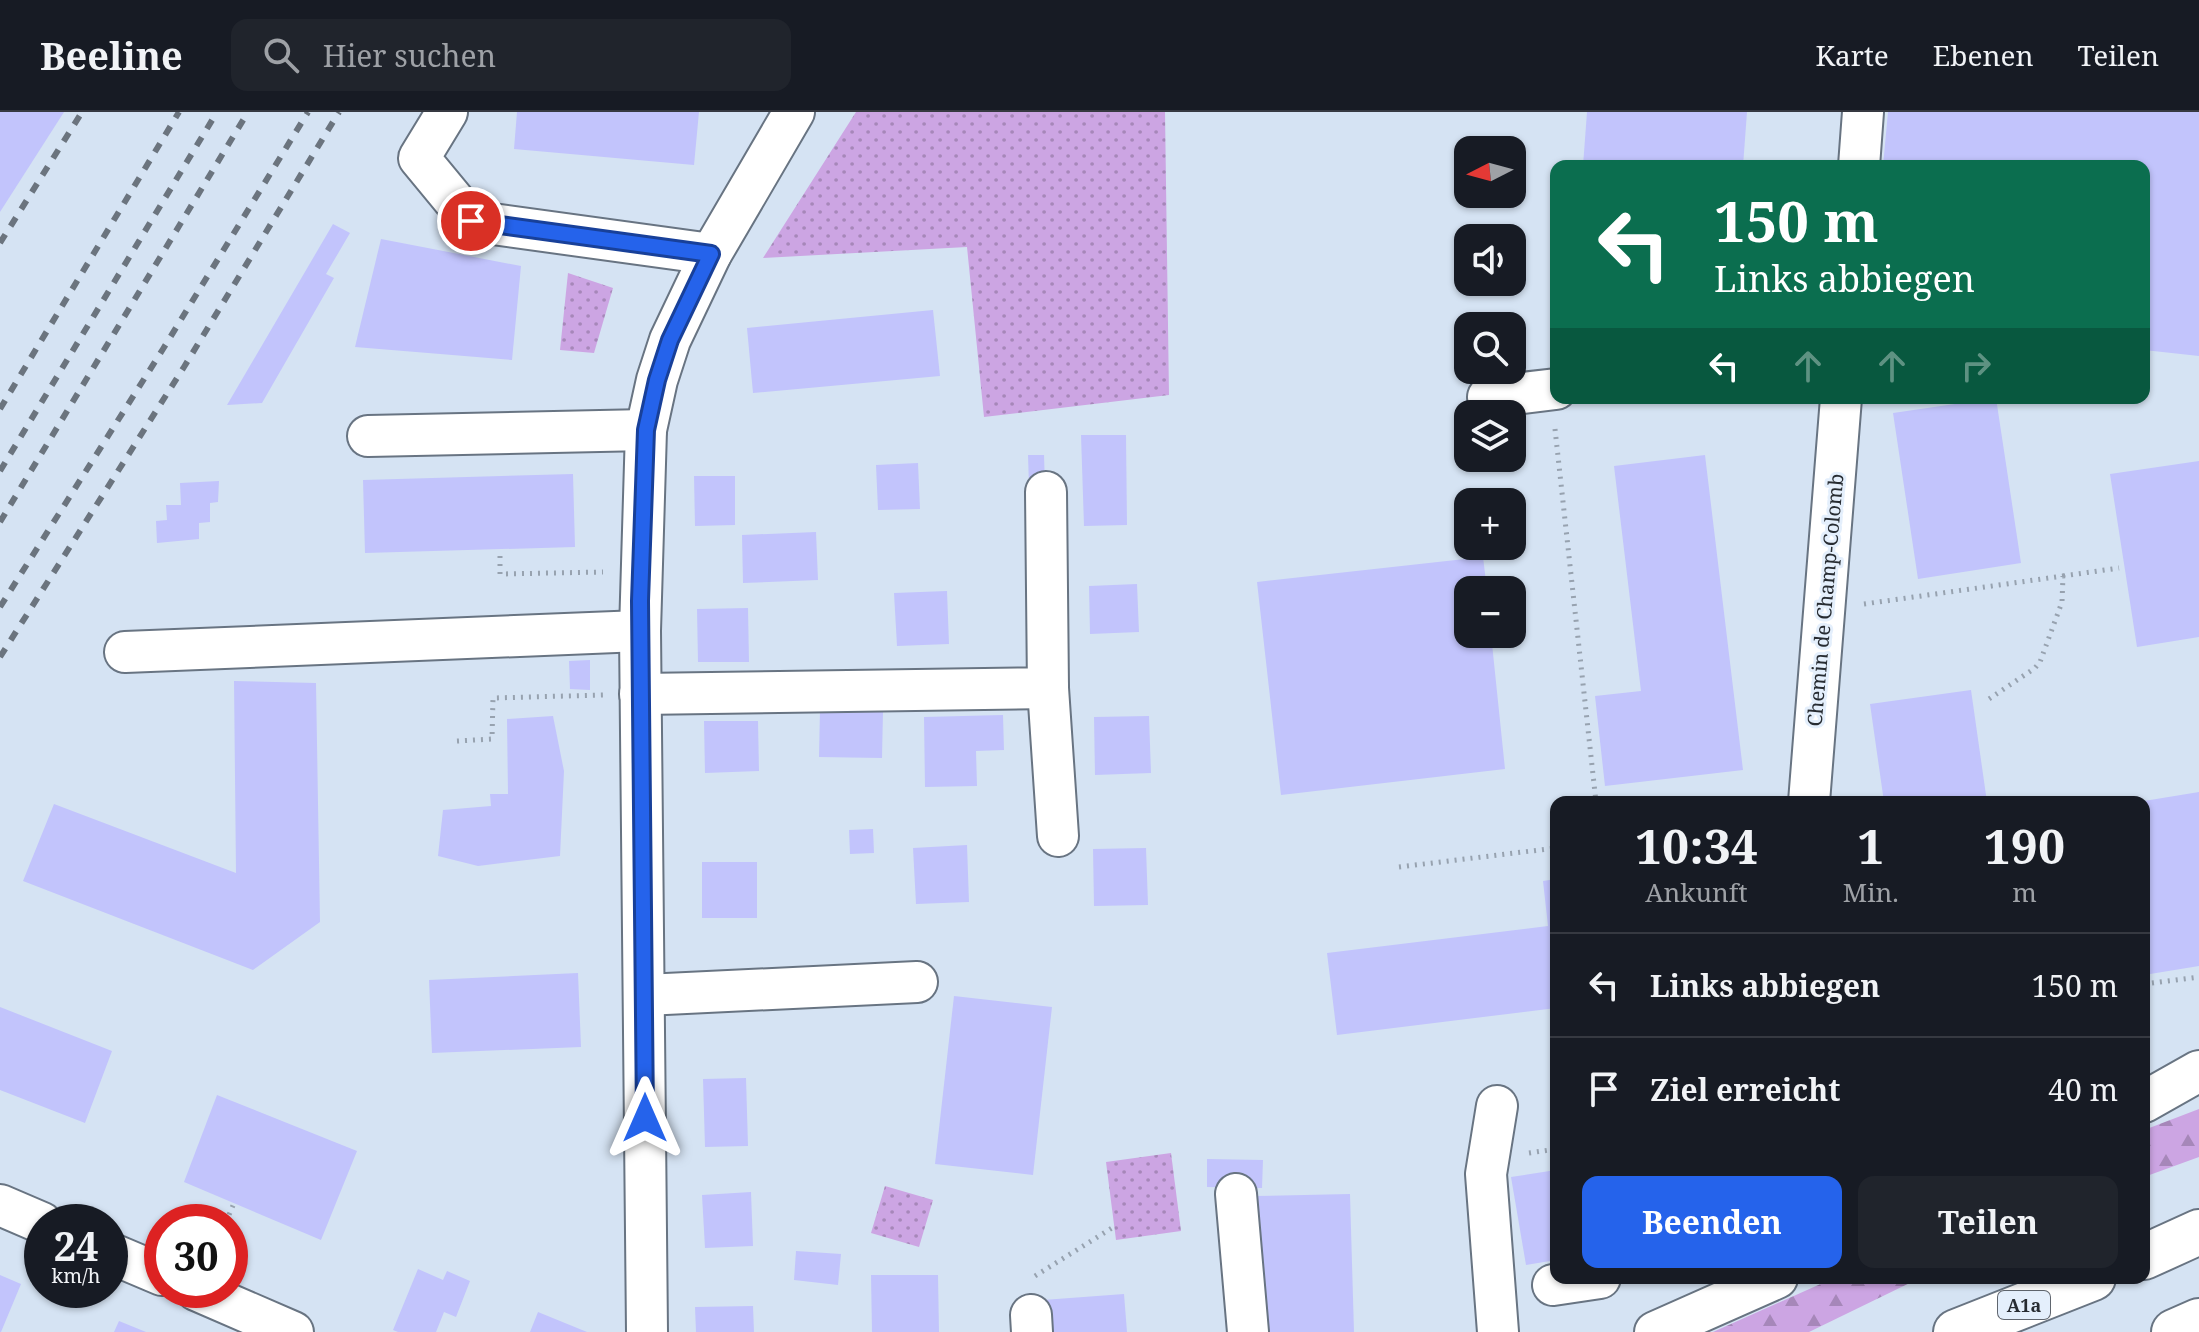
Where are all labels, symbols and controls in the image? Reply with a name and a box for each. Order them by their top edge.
search box [231,19,791,91]
text: Beeline [40,29,183,81]
icon: search [259,33,303,77]
text: Hier suchen [323,35,496,76]
text: Karte [1815,36,1889,74]
text: Ebenen [1933,36,2034,74]
text: Teilen [2078,36,2159,74]
north arrow [1454,136,1526,208]
map controls [1454,136,1526,648]
text: 150 m [1714,182,1879,258]
pin [437,187,505,255]
icon: left [1582,192,1686,296]
icon: arrive [449,199,493,243]
button: sound [1454,224,1526,296]
text: Links abbiegen [1714,254,1975,303]
button: search [1454,312,1526,384]
icon: left [1702,344,1746,388]
icon: ahead [1786,344,1830,388]
icon: ahead [1870,344,1914,388]
icon: right [1954,344,1998,388]
button: layers [1454,400,1526,472]
street label: Chemin de Champ-Colomb [1800,472,1850,728]
button: + [1454,488,1526,560]
button: − [1454,576,1526,648]
text: 10:34 [1635,813,1758,878]
text: 1 [1857,813,1884,878]
text: 190 [1984,813,2065,878]
text: Ankunft [1645,874,1748,910]
text: Min. [1843,874,1899,910]
text: m [2012,874,2037,910]
icon: left [1582,963,1626,1007]
text: Links abbiegen [1650,965,1880,1006]
text: 150 m [2032,965,2118,1006]
icon: arrive [1582,1067,1626,1111]
text: Ziel erreicht [1650,1069,1840,1110]
text: 40 m [2048,1069,2118,1110]
position arrow [603,1076,687,1160]
button: Beenden [1582,1176,1842,1268]
button: Teilen [1858,1176,2118,1268]
speed limit sign: 30 [144,1204,248,1308]
text: 24 [53,1218,99,1273]
text: km/h [51,1262,101,1289]
road number: A1a [1998,1291,2050,1319]

